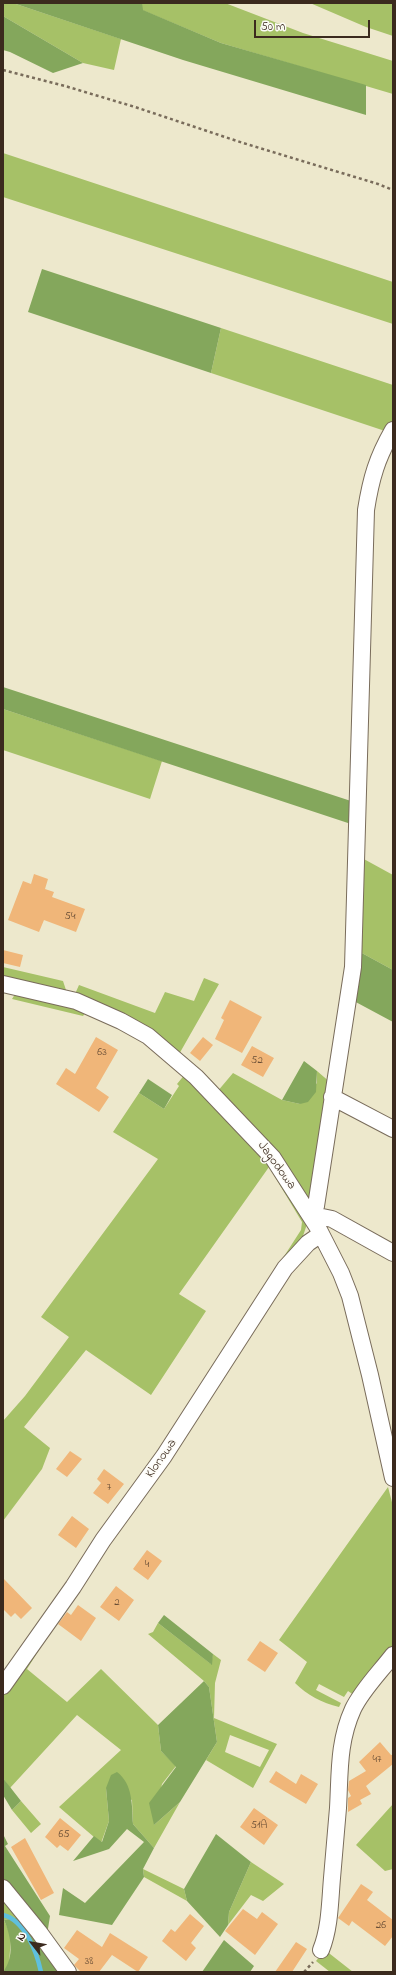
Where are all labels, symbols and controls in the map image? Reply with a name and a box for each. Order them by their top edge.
scale bar [256,12,372,38]
text: 50 m [261,18,285,36]
house number: 54 [65,910,75,924]
house number: 63 [97,1046,107,1060]
house number: 52 [251,1054,263,1068]
street label: Jagodowa [253,1139,299,1193]
street label: Klonowa [143,1437,181,1481]
house number: 7 [107,1481,111,1495]
house number: 4 [145,1558,149,1572]
house number: 2 [114,1596,120,1610]
house number: 47 [372,1753,382,1767]
house number: 51A [251,1819,267,1833]
house number: 65 [58,1828,70,1842]
house number: 26 [376,1919,386,1933]
north arrow [12,1923,52,1963]
text: N [13,1930,30,1944]
house number: 38 [85,1955,93,1969]

